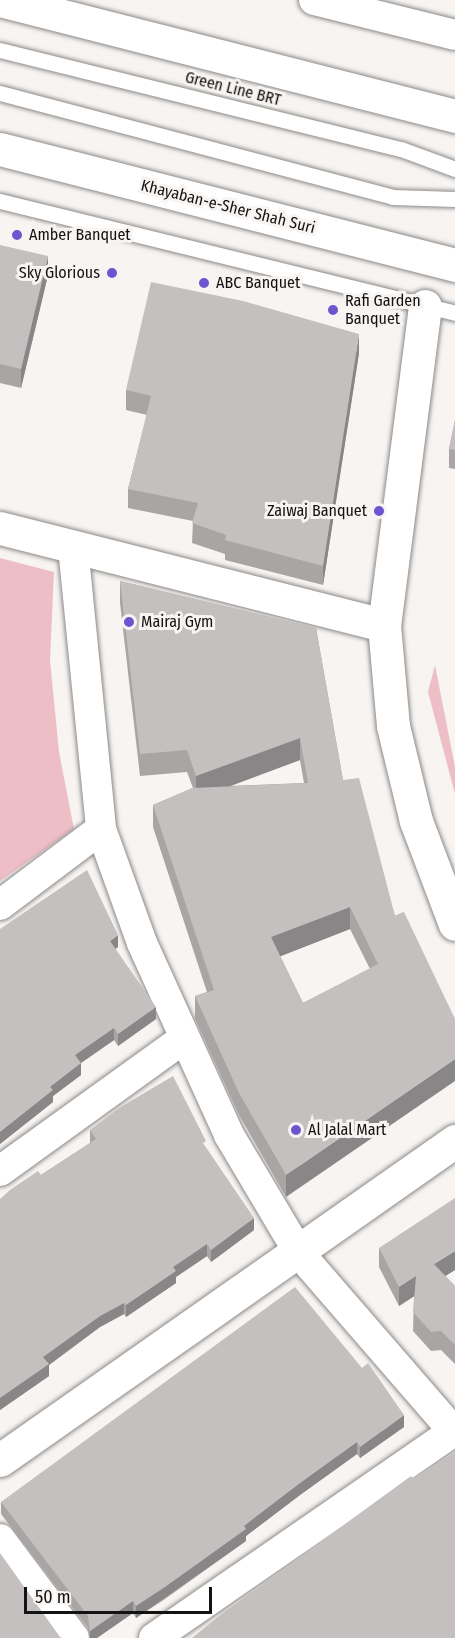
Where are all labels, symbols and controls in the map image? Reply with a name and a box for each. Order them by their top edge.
street label: Green Line BRT [183,68,283,110]
street label: Khayaban-e-Sher Shah Suri [139,176,317,238]
place label: Amber Banquet [29,225,131,245]
marker: Amber Banquet [10,228,24,242]
place label: Sky Glorious [19,263,100,283]
marker: Sky Glorious [105,266,119,280]
place label: ABC Banquet [216,273,300,293]
marker: ABC Banquet [197,276,211,290]
place label: Rafi Garden Banquet [345,291,421,329]
marker: Rafi Garden Banquet [326,303,340,317]
place label: Zaiwaj Banquet [267,501,367,521]
marker: Zaiwaj Banquet [372,504,386,518]
place label: Mairaj Gym [141,612,213,632]
marker: Mairaj Gym [122,615,136,629]
place label: Al Jalal Mart [308,1120,386,1140]
marker: Al Jalal Mart [289,1123,303,1137]
scale bar [27,1575,214,1613]
text: 50 m [35,1586,71,1608]

